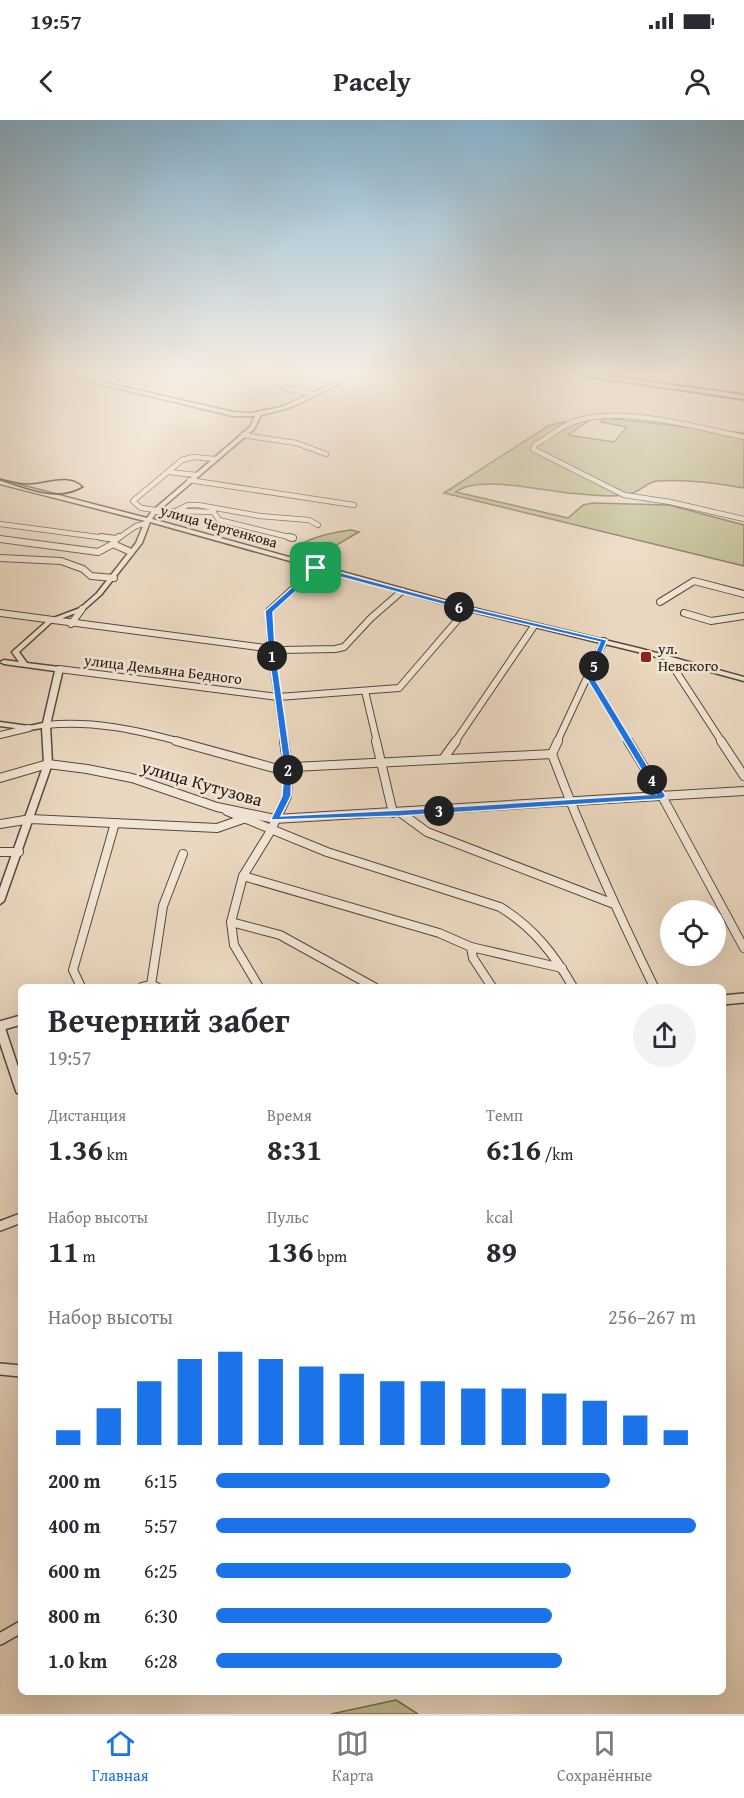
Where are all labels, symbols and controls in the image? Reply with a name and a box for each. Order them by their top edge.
text: 19:57 [30,5,82,37]
text: Pacely [333,61,411,101]
icon: back [30,65,63,98]
icon: person [681,65,714,98]
street label: улица Чертенкова [157,499,281,553]
pin [290,542,341,593]
icon: arrive [299,551,332,584]
pin: 6 [444,592,474,622]
text: 6 [455,595,463,619]
place label: ул. Невского [657,638,719,676]
pin: 1 [257,641,287,671]
text: 1 [268,644,276,668]
street label: улица Демьяна Бедного [82,649,244,689]
marker: ул. Невского [639,650,653,664]
pin: 5 [579,651,609,681]
text: 5 [590,654,598,678]
street label: улица Кутузова [137,753,266,813]
pin: 2 [273,755,303,785]
text: 2 [284,758,292,782]
pin: 4 [637,765,667,795]
text: 4 [648,768,656,792]
pin: 3 [424,796,454,826]
text: 3 [435,799,443,823]
map controls [660,900,726,966]
button: locate [660,900,726,966]
text: Вечерний забег [48,996,290,1044]
button: share [633,1004,696,1067]
text: 19:57 [48,1043,91,1072]
text: Дистанция [48,1103,126,1127]
text: Время [267,1103,312,1127]
text: Темп [486,1103,523,1127]
text: 1.36 [48,1127,103,1171]
text: 8:31 [267,1127,322,1171]
text: 6:16 [486,1127,541,1171]
text: km [103,1142,128,1166]
text: /km [541,1142,573,1166]
text: Набор высоты [48,1205,148,1229]
text: Пульс [267,1205,309,1229]
text: kcal [486,1205,513,1229]
text: 11 [48,1229,79,1273]
text: 136 [267,1229,314,1273]
text: 89 [486,1229,517,1273]
text: m [79,1244,96,1268]
text: bpm [314,1244,347,1268]
text: Набор высоты [48,1302,173,1331]
text: 256–267 m [608,1302,696,1331]
text: 200 m [48,1466,101,1495]
text: 6:15 [144,1466,178,1495]
text: 400 m [48,1511,101,1540]
text: 5:57 [144,1511,178,1540]
text: 600 m [48,1556,101,1585]
text: 6:25 [144,1556,178,1585]
text: 800 m [48,1601,101,1630]
text: 6:30 [144,1601,178,1630]
text: 1.0 km [48,1646,107,1675]
text: 6:28 [144,1646,178,1675]
tab: Главная [92,1727,149,1787]
tab: Карта [332,1727,374,1787]
tab: Сохранённые [557,1727,652,1787]

